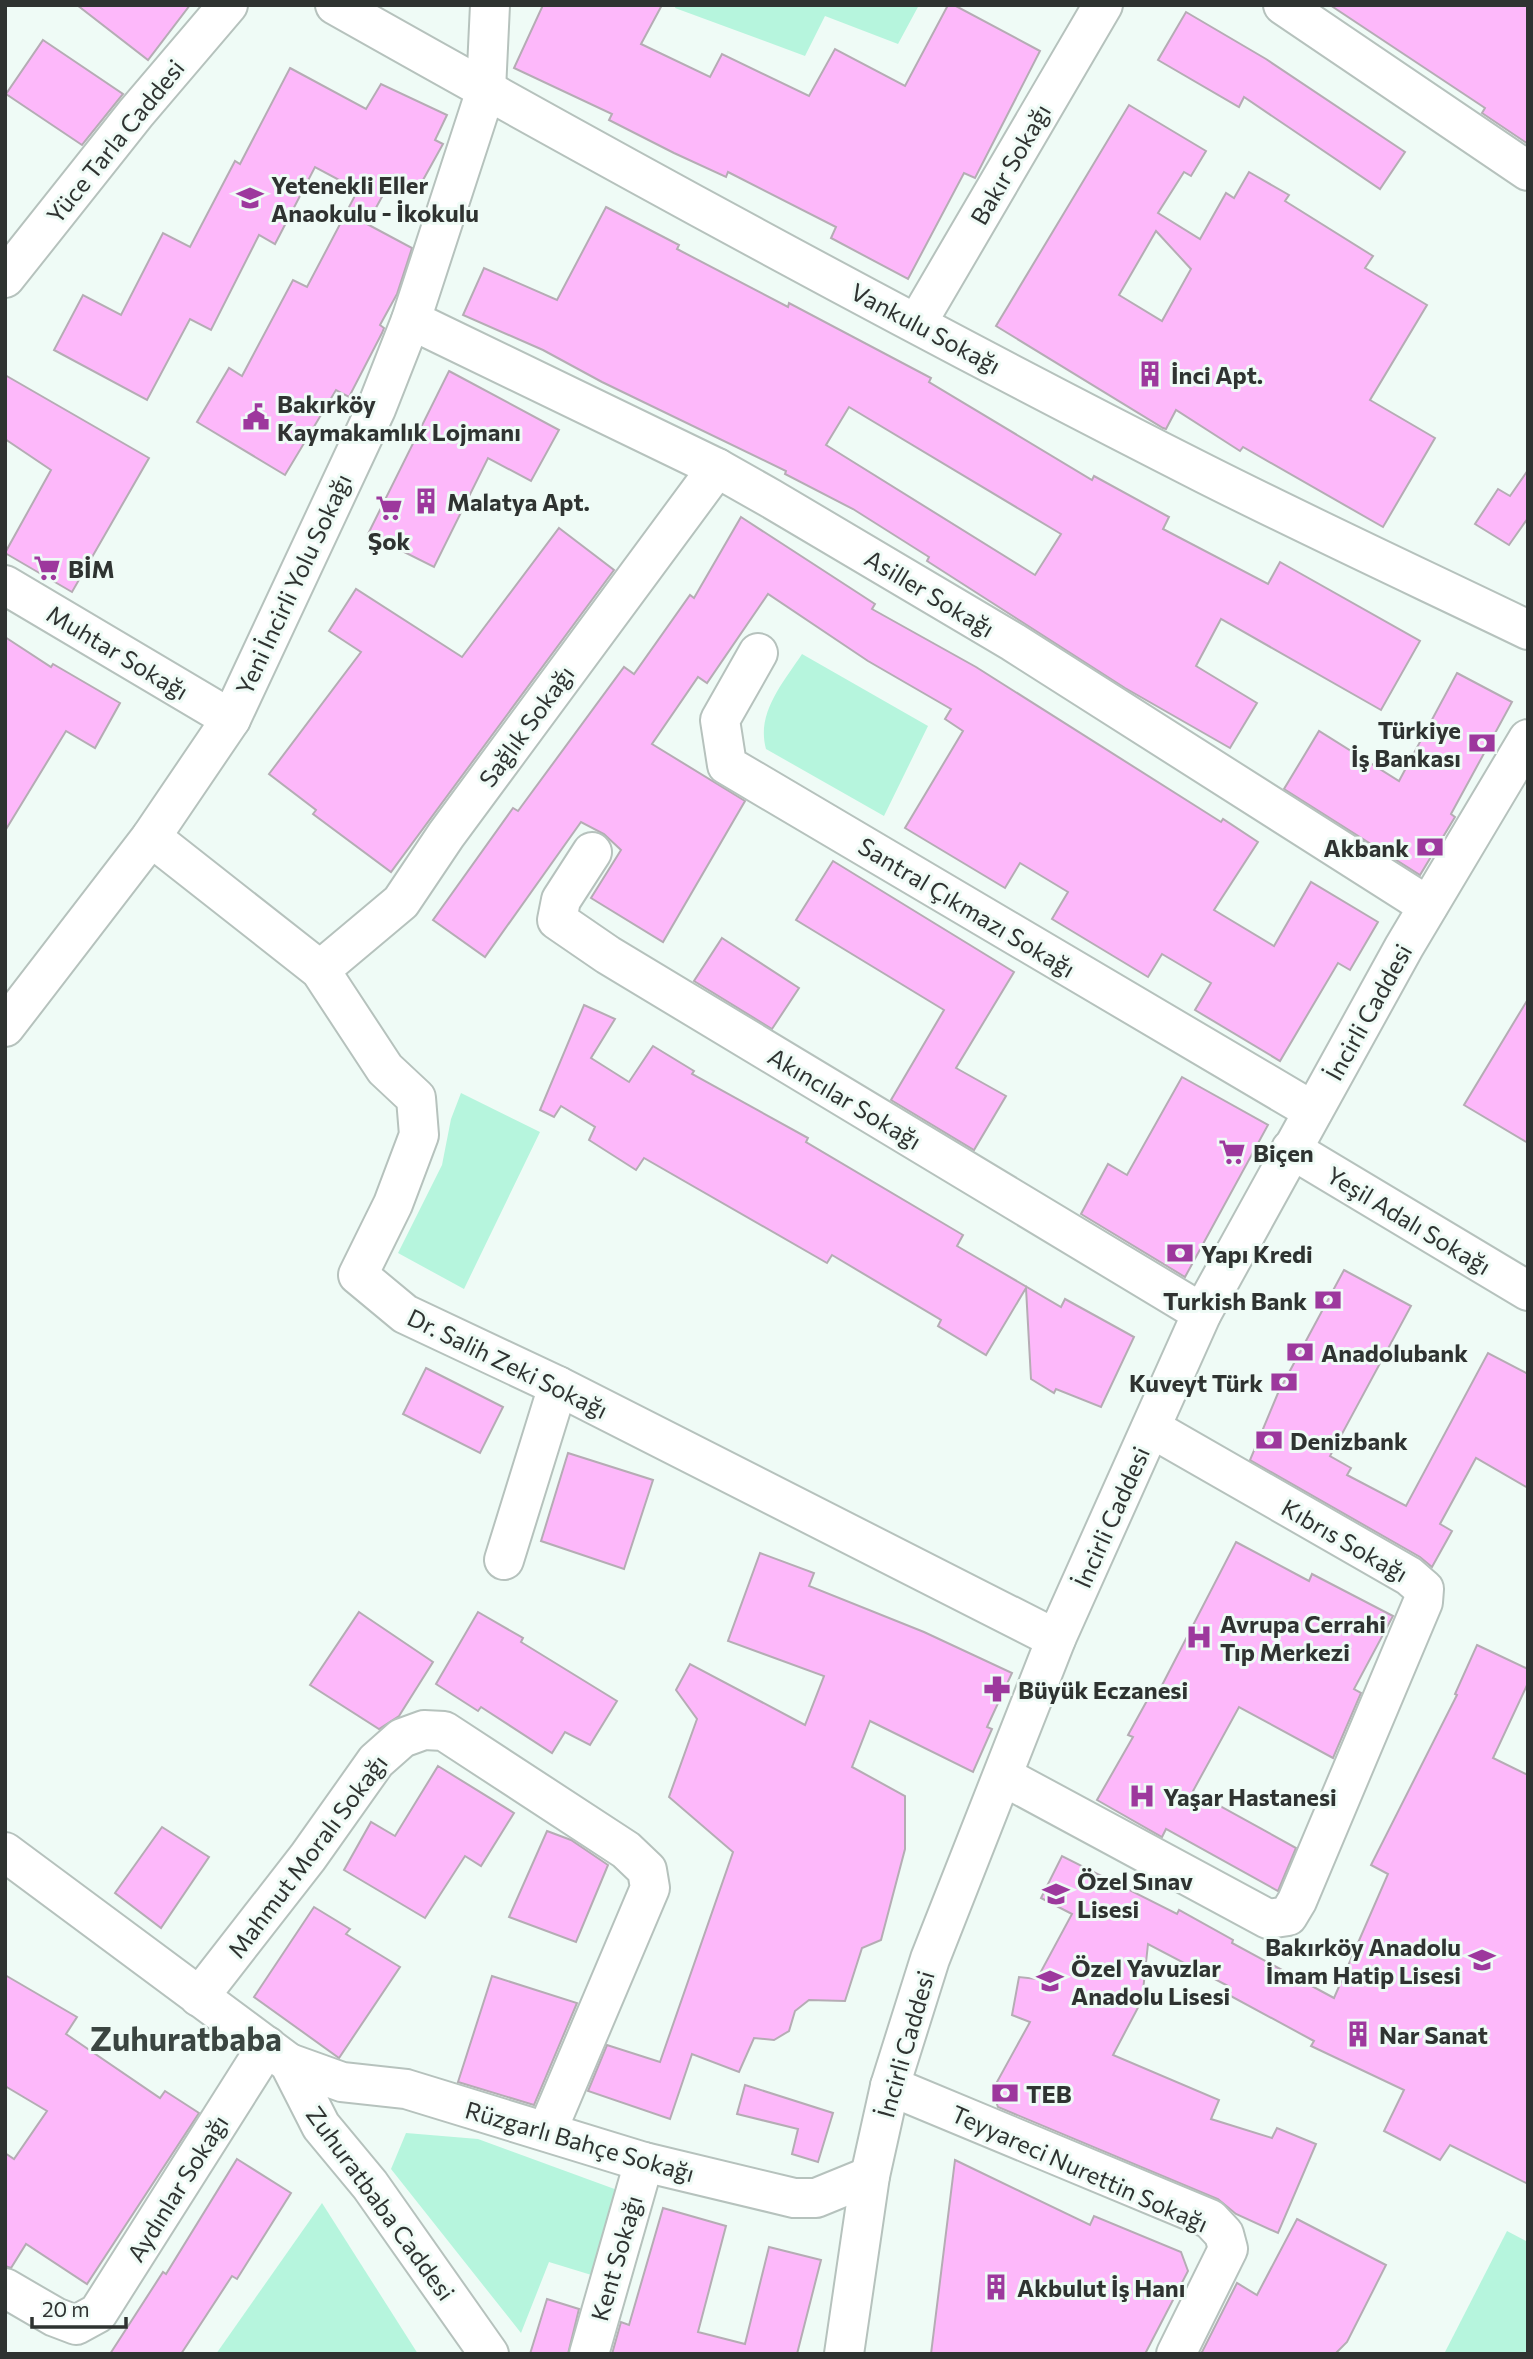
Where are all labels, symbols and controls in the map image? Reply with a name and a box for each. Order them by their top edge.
street label: Yüce Tarla Caddesi [40,53,190,229]
street label: Bakır Sokağı [964,98,1056,230]
place label: Yetenekli Eller Anaokulu - İkokulu [271,170,479,227]
school or university icon: Yetenekli Eller Anaokulu - İkokulu [235,183,265,213]
street label: Vankulu Sokağı [846,276,1006,380]
building icon: İnci Apt. [1135,359,1165,389]
place label: İnci Apt. [1171,360,1263,389]
place label: Bakırköy Kaymakamlık Lojmanı [277,389,521,446]
public building icon: Bakırköy Kaymakamlık Lojmanı [241,402,271,432]
street label: Yeni İncirli Yolu Sokağı [229,469,357,699]
building icon: Malatya Apt. [411,486,441,516]
place label: Malatya Apt. [447,487,590,516]
supermarket icon: Şok [374,493,404,523]
place label: Şok [368,526,410,555]
street label: Asiller Sokağı [860,543,1000,643]
supermarket icon: BİM [32,553,62,583]
place label: BİM [68,554,115,583]
street label: Muhtar Sokağı [42,598,194,706]
street label: Sağlık Sokağı [472,660,580,792]
place label: Türkiye İş Bankası [1351,715,1461,772]
bank icon: Türkiye İş Bankası [1467,728,1497,758]
street label: Santral Çıkmazı Sokağı [853,831,1081,983]
bank icon: Akbank [1415,832,1445,862]
place label: Akbank [1323,833,1409,862]
street label: İncirli Caddesi [1319,939,1417,1085]
street label: Akıncılar Sokağı [763,1041,927,1155]
supermarket icon: Biçen [1217,1137,1247,1167]
place label: Biçen [1253,1138,1314,1167]
street label: Yeşil Adalı Sokağı [1322,1160,1496,1280]
bank icon: Yapı Kredi [1165,1238,1195,1268]
place label: Yapı Kredi [1201,1239,1313,1268]
bank icon: Turkish Bank [1313,1285,1343,1315]
place label: Turkish Bank [1163,1286,1307,1315]
street label: Dr. Salih Zeki Sokağı [403,1302,613,1424]
bank icon: Anadolubank [1285,1337,1315,1367]
place label: Anadolubank [1321,1338,1468,1367]
bank icon: Kuveyt Türk [1269,1367,1299,1397]
place label: Kuveyt Türk [1129,1368,1263,1397]
bank icon: Denizbank [1254,1425,1284,1455]
place label: Denizbank [1290,1426,1408,1455]
street label: İncirli Caddesi [1067,1442,1155,1592]
street label: Kıbrıs Sokağı [1277,1492,1413,1588]
place label: Avrupa Cerrahi Tıp Merkezi [1220,1609,1386,1666]
hospital icon: Avrupa Cerrahi Tıp Merkezi [1184,1622,1214,1652]
pharmacy icon: Büyük Eczanesi [982,1674,1012,1704]
place label: Büyük Eczanesi [1018,1675,1188,1704]
street label: Mahmut Moralı Sokağı [221,1749,393,1963]
hospital icon: Yaşar Hastanesi [1127,1781,1157,1811]
place label: Yaşar Hastanesi [1163,1782,1337,1811]
place label: Özel Sınav Lisesi [1077,1866,1193,1923]
school or university icon: Özel Sınav Lisesi [1041,1879,1071,1909]
place label: Bakırköy Anadolu İmam Hatip Lisesi [1265,1932,1461,1989]
school or university icon: Bakırköy Anadolu İmam Hatip Lisesi [1467,1945,1497,1975]
place label: Özel Yavuzlar Anadolu Lisesi [1071,1953,1230,2010]
school or university icon: Özel Yavuzlar Anadolu Lisesi [1035,1966,1065,1996]
street label: İncirli Caddesi [870,1967,940,2121]
district label: Zuhuratbaba [90,2018,282,2058]
building icon: Nar Sanat [1343,2019,1373,2049]
place label: Nar Sanat [1379,2020,1488,2049]
bank icon: TEB [990,2078,1020,2108]
place label: TEB [1026,2079,1072,2108]
street label: Rüzgarlı Bahçe Sokağı [462,2094,698,2188]
street label: Teyyareci Nurettin Sokağı [947,2098,1213,2238]
street label: Zuhuratbaba Caddesi [301,2100,461,2306]
street label: Aydınlar Sokağı [120,2109,234,2267]
street label: Kent Sokağı [584,2192,648,2324]
building icon: Akbulut İş Hanı [981,2272,1011,2302]
place label: Akbulut İş Hanı [1017,2273,1185,2302]
scale bar [32,2286,126,2330]
text: 20 m [42,2296,90,2321]

